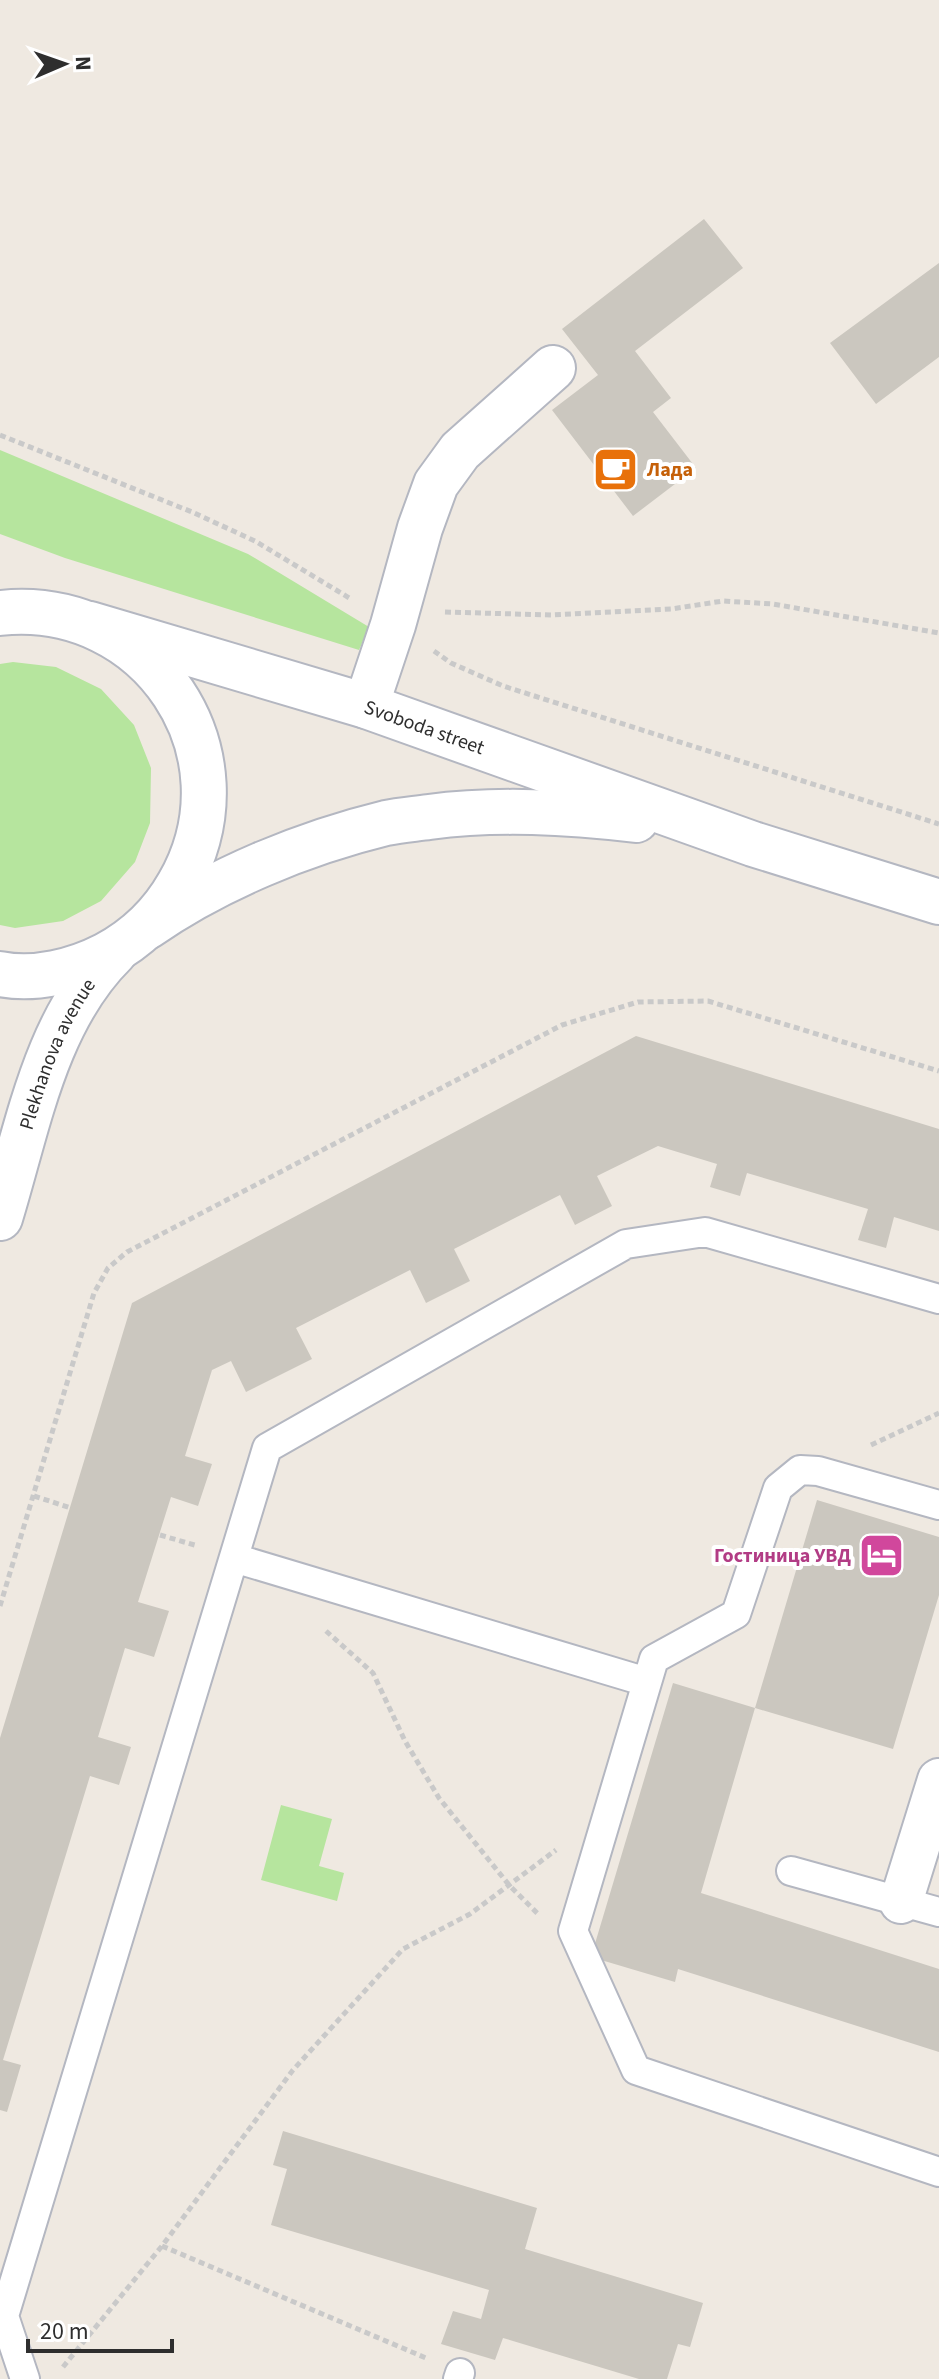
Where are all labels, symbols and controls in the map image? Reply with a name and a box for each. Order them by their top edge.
north arrow [24,24,104,104]
text: N [67,55,99,71]
cafe icon: Лада [592,445,640,493]
place label: Лада [646,456,693,484]
street label: Svoboda street [360,693,488,762]
street label: Plekhanova avenue [13,973,103,1133]
hotel icon: Гостиница УВД [858,1531,906,1579]
place label: Гостиница УВД [714,1542,852,1570]
scale bar [28,2303,172,2353]
text: 20 m [40,2314,89,2349]

